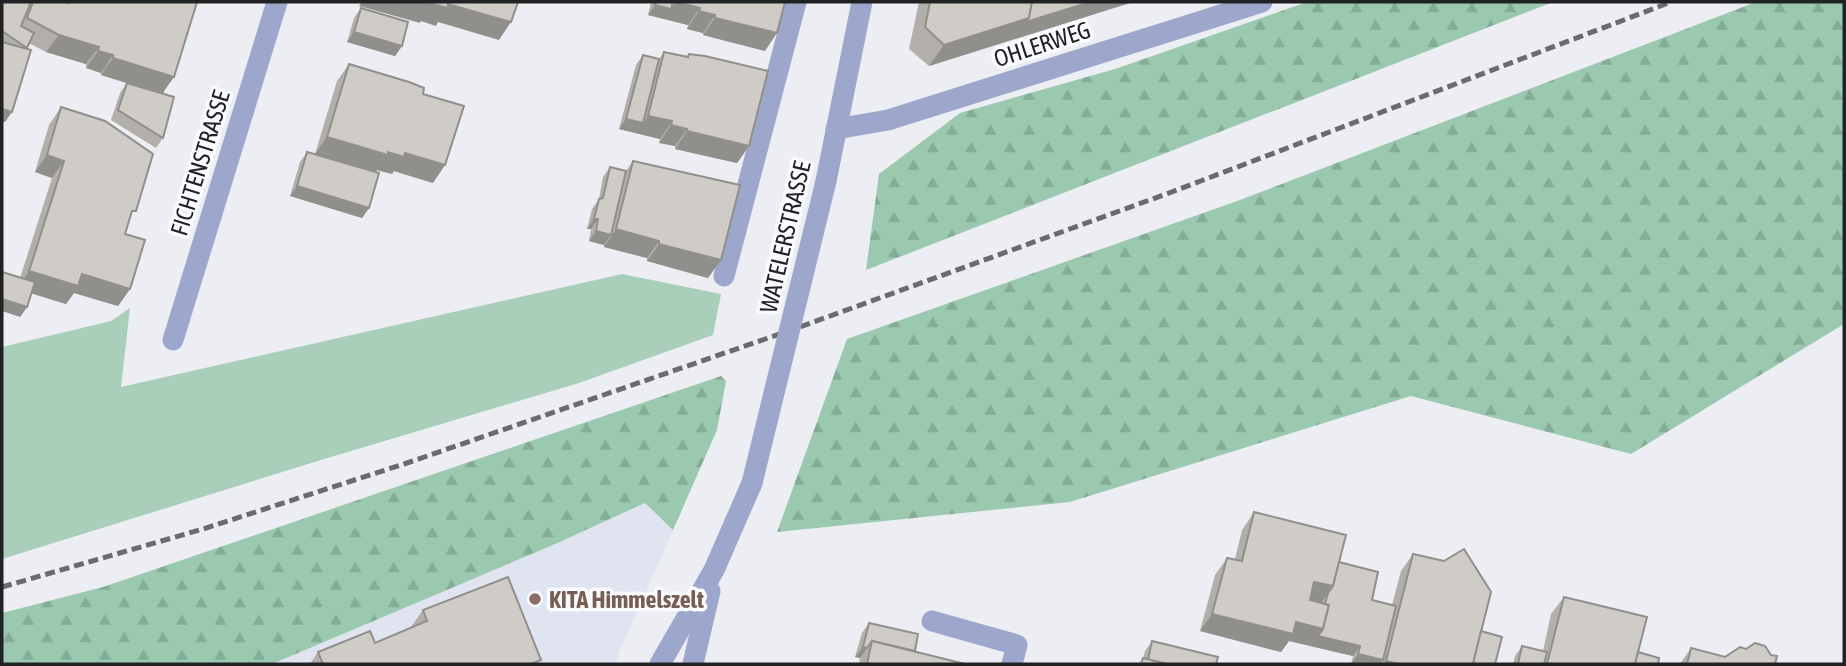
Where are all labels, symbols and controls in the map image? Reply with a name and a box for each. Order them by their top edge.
street label: OHLERWEG [990,16,1094,72]
street label: FICHTENSTRASSE [165,87,235,239]
street label: WATELERSTRASSE [754,159,816,315]
place label: KITA Himmelszelt [549,586,704,613]
marker: KITA Himmelszelt [527,591,543,607]

